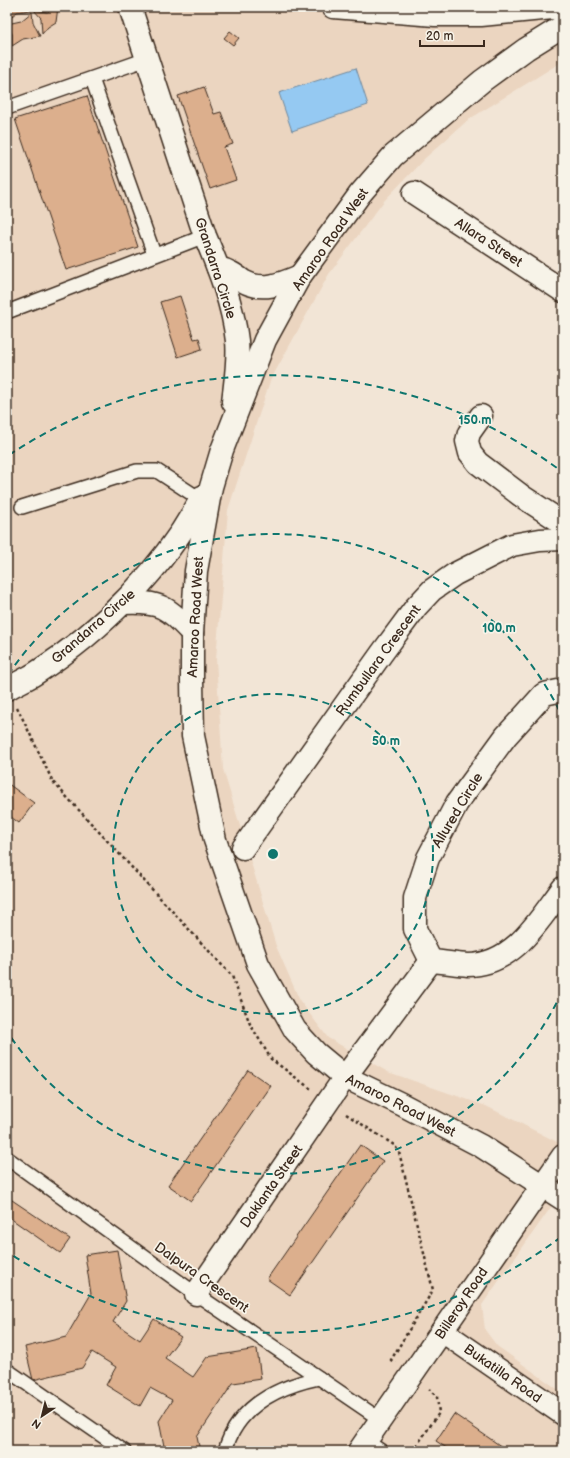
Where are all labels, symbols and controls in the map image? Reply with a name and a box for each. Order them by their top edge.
scale bar [420,22,484,48]
text: 20 m [426,29,453,44]
street label: Amaroo Road West [289,184,372,294]
street label: Allara Street [452,214,526,271]
street label: Grandarra Circle [191,215,240,321]
text: 150 m [459,413,491,428]
street label: Amaroo Road West [184,555,207,678]
street label: Grandarra Circle [48,585,139,667]
street label: Rumbullara Crescent [332,601,425,719]
text: 100 m [482,621,516,636]
text: 50 m [372,734,400,749]
street label: Allured Circle [428,770,486,851]
centre of rings [266,847,280,861]
street label: Amaroo Road West [343,1070,459,1141]
street label: Daklanta Street [237,1141,307,1231]
street label: Dalpura Crescent [151,1239,253,1317]
street label: Billeroy Road [431,1264,492,1342]
street label: Bukatilla Road [460,1340,545,1407]
north arrow [22,1396,62,1436]
text: N [29,1416,44,1431]

